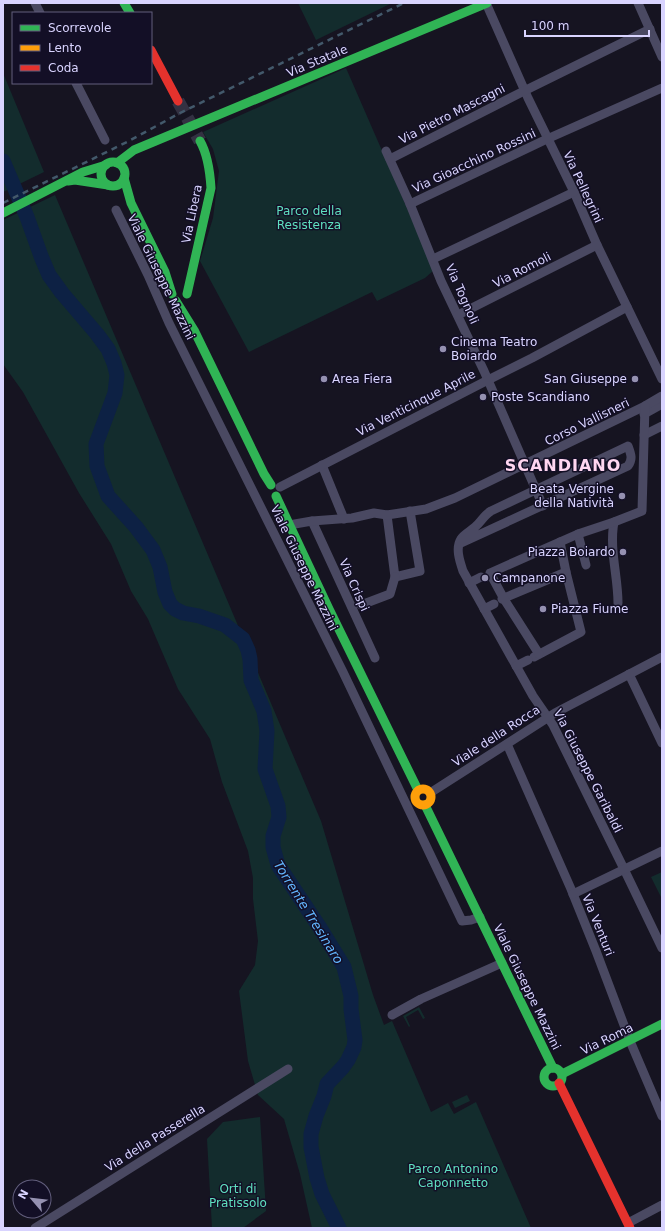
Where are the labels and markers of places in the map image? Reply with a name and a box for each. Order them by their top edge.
place label: Cinema Teatro Boiardo [451,335,537,363]
marker: Cinema Teatro Boiardo [438,344,448,354]
place label: Area Fiera [332,372,392,386]
place label: San Giuseppe [544,372,627,386]
marker: Area Fiera [319,374,329,384]
marker: San Giuseppe [630,374,640,384]
place label: Poste Scandiano [491,390,590,404]
marker: Poste Scandiano [478,392,488,402]
place label: Beata Vergine della Natività [530,482,614,510]
marker: Beata Vergine della Natività [617,491,627,501]
place label: Piazza Boiardo [528,545,615,559]
marker: Piazza Boiardo [618,547,628,557]
place label: Campanone [493,571,565,585]
marker: Campanone [480,573,490,583]
place label: Piazza Fiume [551,602,628,616]
marker: Piazza Fiume [538,604,548,614]

